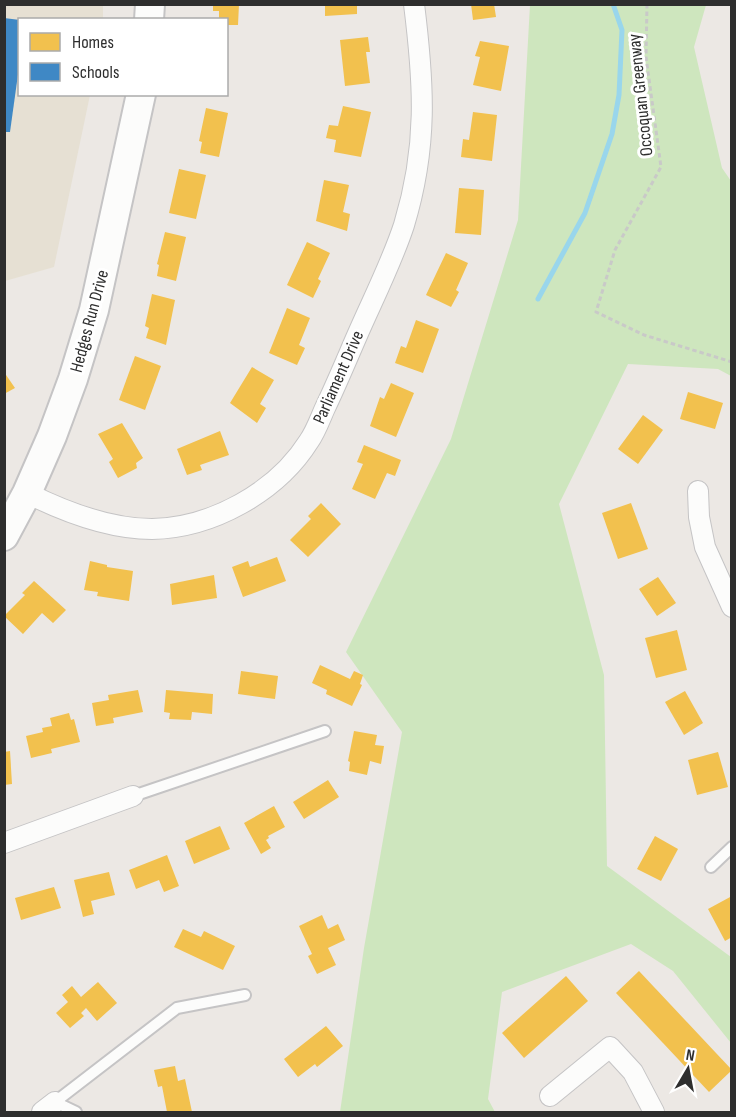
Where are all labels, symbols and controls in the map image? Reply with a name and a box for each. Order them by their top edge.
legend [18,18,228,96]
text: Homes [72,32,114,53]
street label: Occoquan Greenway [624,33,657,157]
text: Schools [72,62,119,83]
street label: Hedges Run Drive [66,268,113,375]
street label: Parliament Drive [309,327,368,427]
north arrow [658,1039,718,1099]
text: N [684,1046,696,1066]

